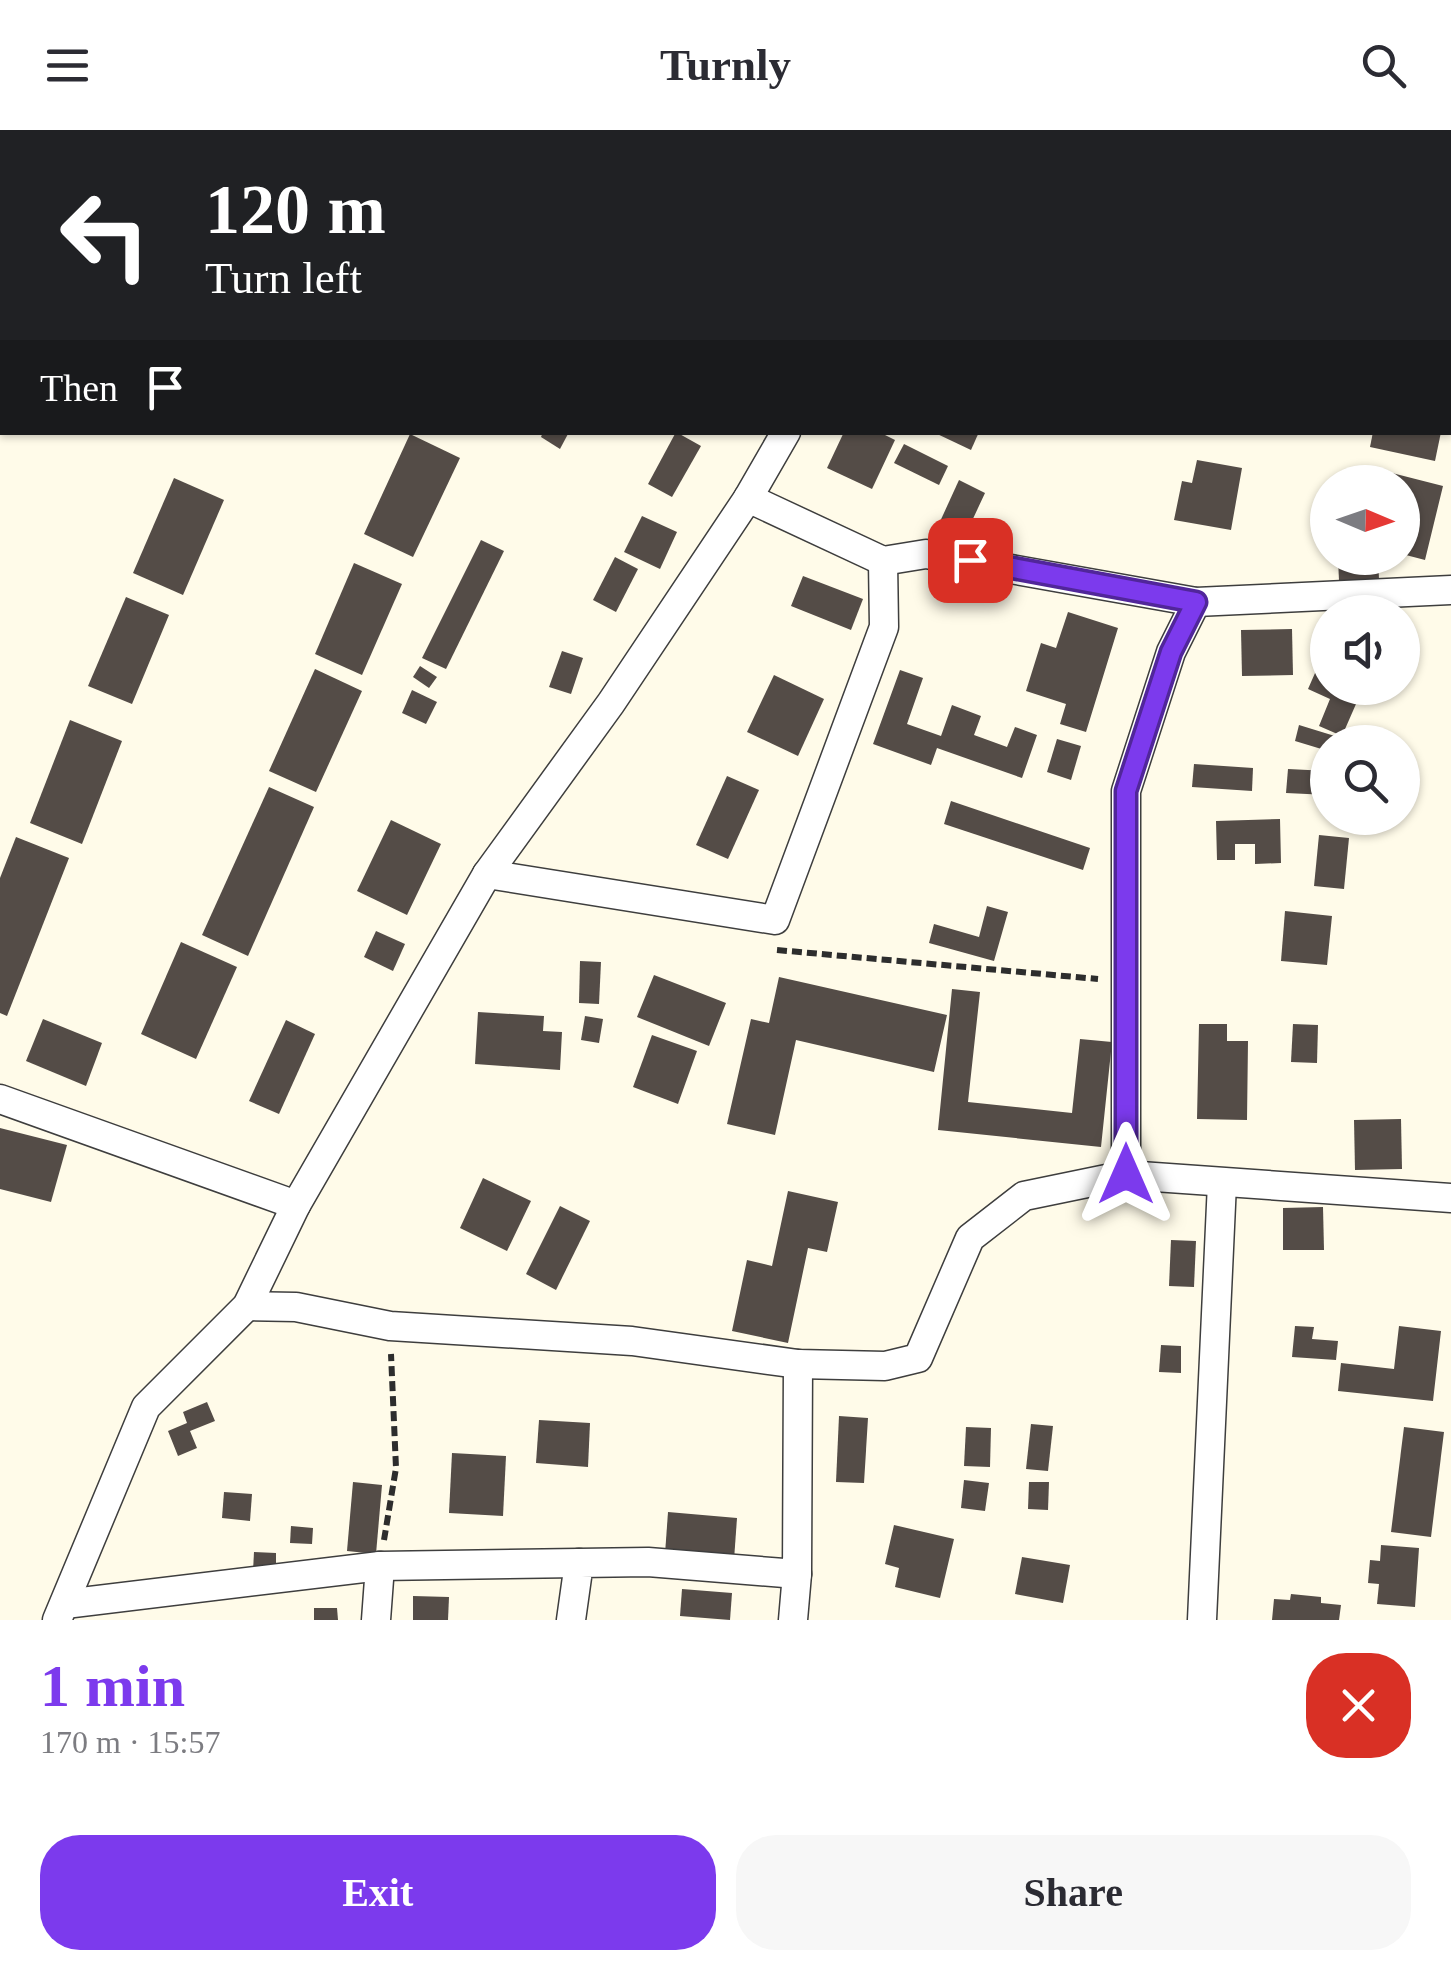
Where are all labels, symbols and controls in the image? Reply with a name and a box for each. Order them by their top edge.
icon: menu [40,38,95,93]
icon: search [1356,38,1411,93]
text: Turnly [660,40,791,90]
icon: left [40,170,170,300]
text: 120 m [205,171,386,248]
text: Turn left [205,253,362,303]
icon: arrive [138,360,193,415]
text: Then [40,367,118,409]
north arrow [1310,465,1420,575]
map controls [1310,465,1420,835]
pin [928,518,1013,603]
icon: arrive [943,533,998,588]
button: sound [1310,595,1420,705]
button: search [1310,725,1420,835]
position arrow [1074,1122,1178,1226]
text: 1 min [40,1653,185,1719]
button: close [1306,1653,1411,1758]
text: 170 m · 15:57 [40,1724,220,1760]
button: Exit [40,1835,716,1950]
button: Share [736,1835,1411,1950]

